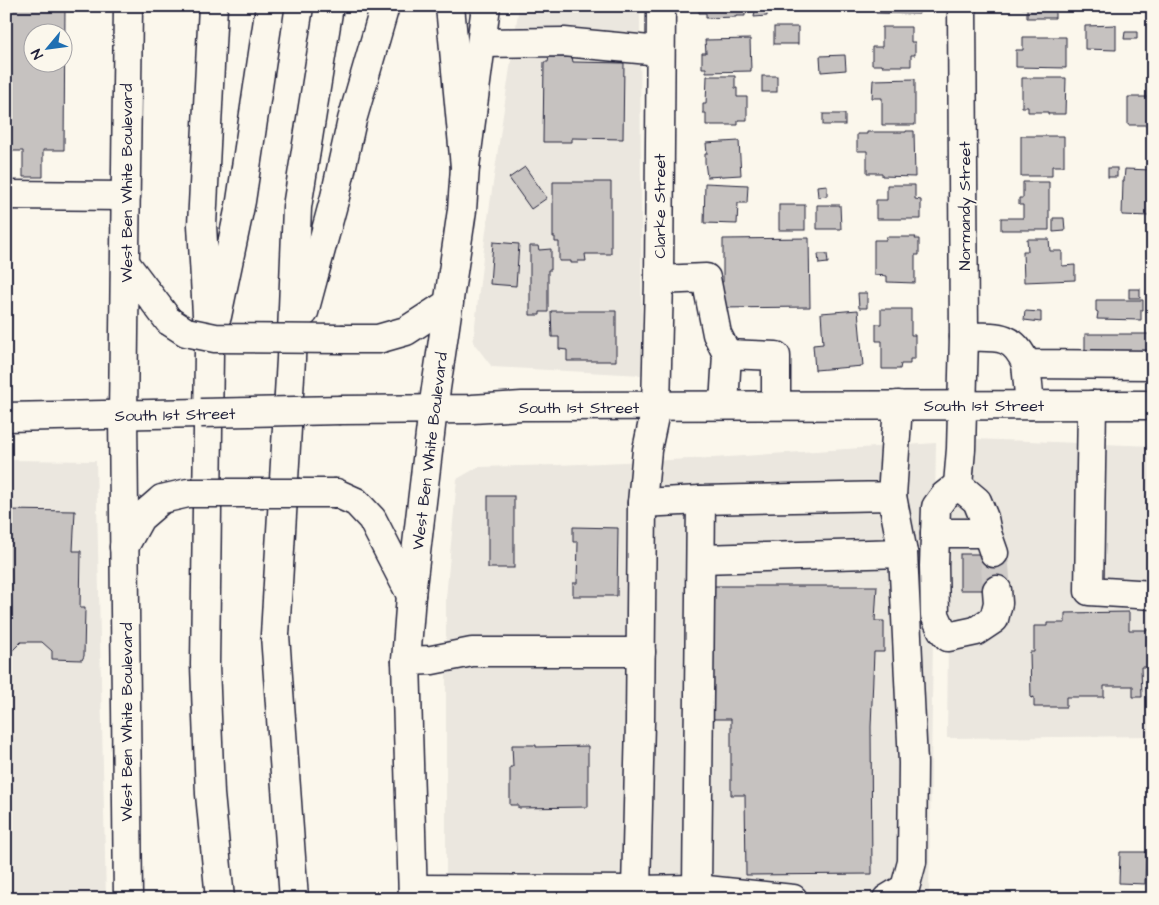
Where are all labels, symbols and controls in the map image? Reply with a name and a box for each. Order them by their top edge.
north arrow [22,22,72,72]
text: N [27,45,48,63]
street label: West Ben White Boulevard [116,83,138,283]
street label: Normandy Street [954,141,977,271]
street label: Clarke Street [649,153,671,259]
street label: West Ben White Boulevard [407,351,453,551]
street label: South 1st Street [924,395,1045,417]
street label: South 1st Street [519,397,640,419]
street label: South 1st Street [115,403,236,427]
street label: West Ben White Boulevard [116,622,138,822]

